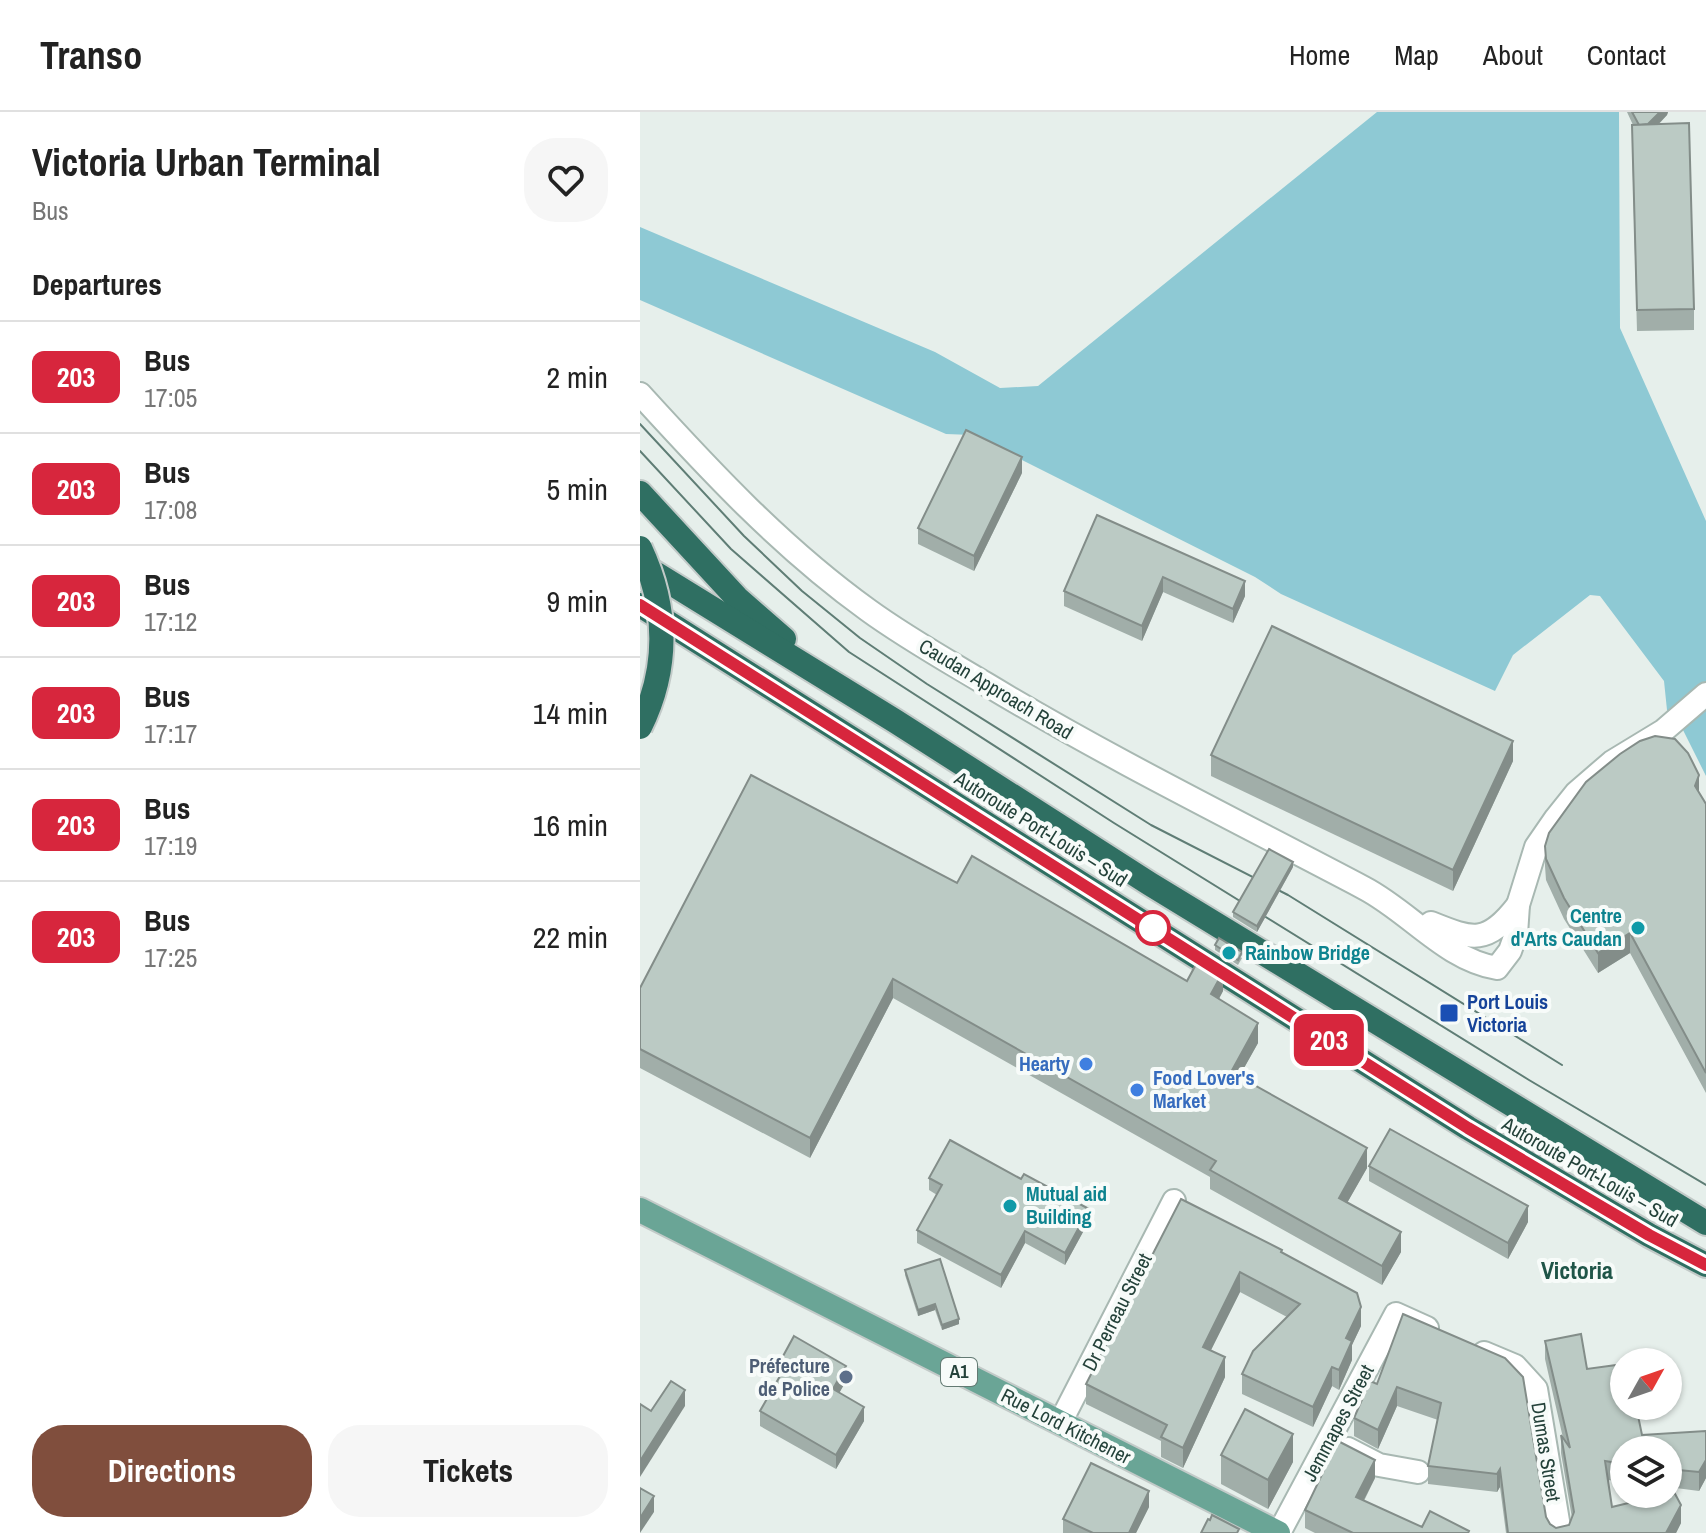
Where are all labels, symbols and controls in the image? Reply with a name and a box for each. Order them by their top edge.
text: Transo [40,30,142,81]
text: Home [1289,36,1350,74]
text: Map [1394,36,1439,74]
text: About [1483,36,1543,74]
text: Contact [1587,36,1666,74]
text: Victoria Urban Terminal [32,137,381,188]
button: heart [524,138,608,222]
text: Bus [32,193,69,228]
text: Departures [32,264,162,304]
text: Bus [144,340,190,380]
text: 2 min [546,357,608,397]
text: 203 [57,358,95,396]
text: 17:05 [144,380,197,415]
text: Bus [144,452,190,492]
text: 5 min [546,469,608,509]
text: 203 [57,470,95,508]
text: 17:08 [144,492,197,527]
text: Bus [144,564,190,604]
text: 9 min [546,581,608,621]
text: 203 [57,582,95,620]
text: 17:12 [144,604,197,639]
street label: Caudan Approach Road [914,632,1078,745]
text: Bus [144,676,190,716]
text: 14 min [533,693,608,733]
text: 203 [57,694,95,732]
text: 17:17 [144,716,197,751]
street label: Autoroute Port-Louis – Sud [949,764,1133,893]
text: Bus [144,788,190,828]
text: 16 min [533,805,608,845]
text: 203 [57,806,95,844]
text: 17:19 [144,828,197,863]
text: Bus [144,900,190,940]
place label: Centre d'Arts Caudan [1511,902,1622,952]
unlabelled marker [1136,911,1170,945]
text: 22 min [533,917,608,957]
text: 203 [57,918,95,956]
marker: Centre d'Arts Caudan [1629,919,1647,937]
place label: Rainbow Bridge [1245,939,1370,966]
text: 17:25 [144,940,197,975]
marker: Rainbow Bridge [1220,944,1238,962]
place label: Port Louis Victoria [1467,988,1548,1038]
marker: Port Louis Victoria [1438,1002,1460,1024]
line badge: 203 [1283,1014,1375,1066]
text: 203 [1310,1021,1348,1059]
place label: Hearty [1019,1050,1071,1077]
marker: Hearty [1077,1055,1095,1073]
place label: Food Lover's Market [1153,1064,1255,1114]
marker: Food Lover's Market [1128,1081,1146,1099]
street label: Autoroute Port-Louis – Sud [1497,1110,1683,1233]
place label: Mutual aid Building [1026,1180,1107,1230]
marker: Mutual aid Building [1001,1197,1019,1215]
street label: Dr Perreau Street [1075,1248,1158,1375]
district label: Victoria [1541,1254,1613,1286]
north arrow [1610,1348,1682,1420]
map controls [1610,1348,1682,1508]
place label: Préfecture de Police [749,1352,830,1402]
road number: A1 [941,1358,977,1386]
street label: Jemmapes Street [1295,1359,1380,1486]
marker: Préfecture de Police [837,1368,855,1386]
street label: Rue Lord Kitchener [997,1381,1136,1470]
street label: Dumas Street [1525,1400,1568,1504]
button: Directions [32,1425,312,1517]
button: Tickets [328,1425,608,1517]
button: layers [1610,1436,1682,1508]

